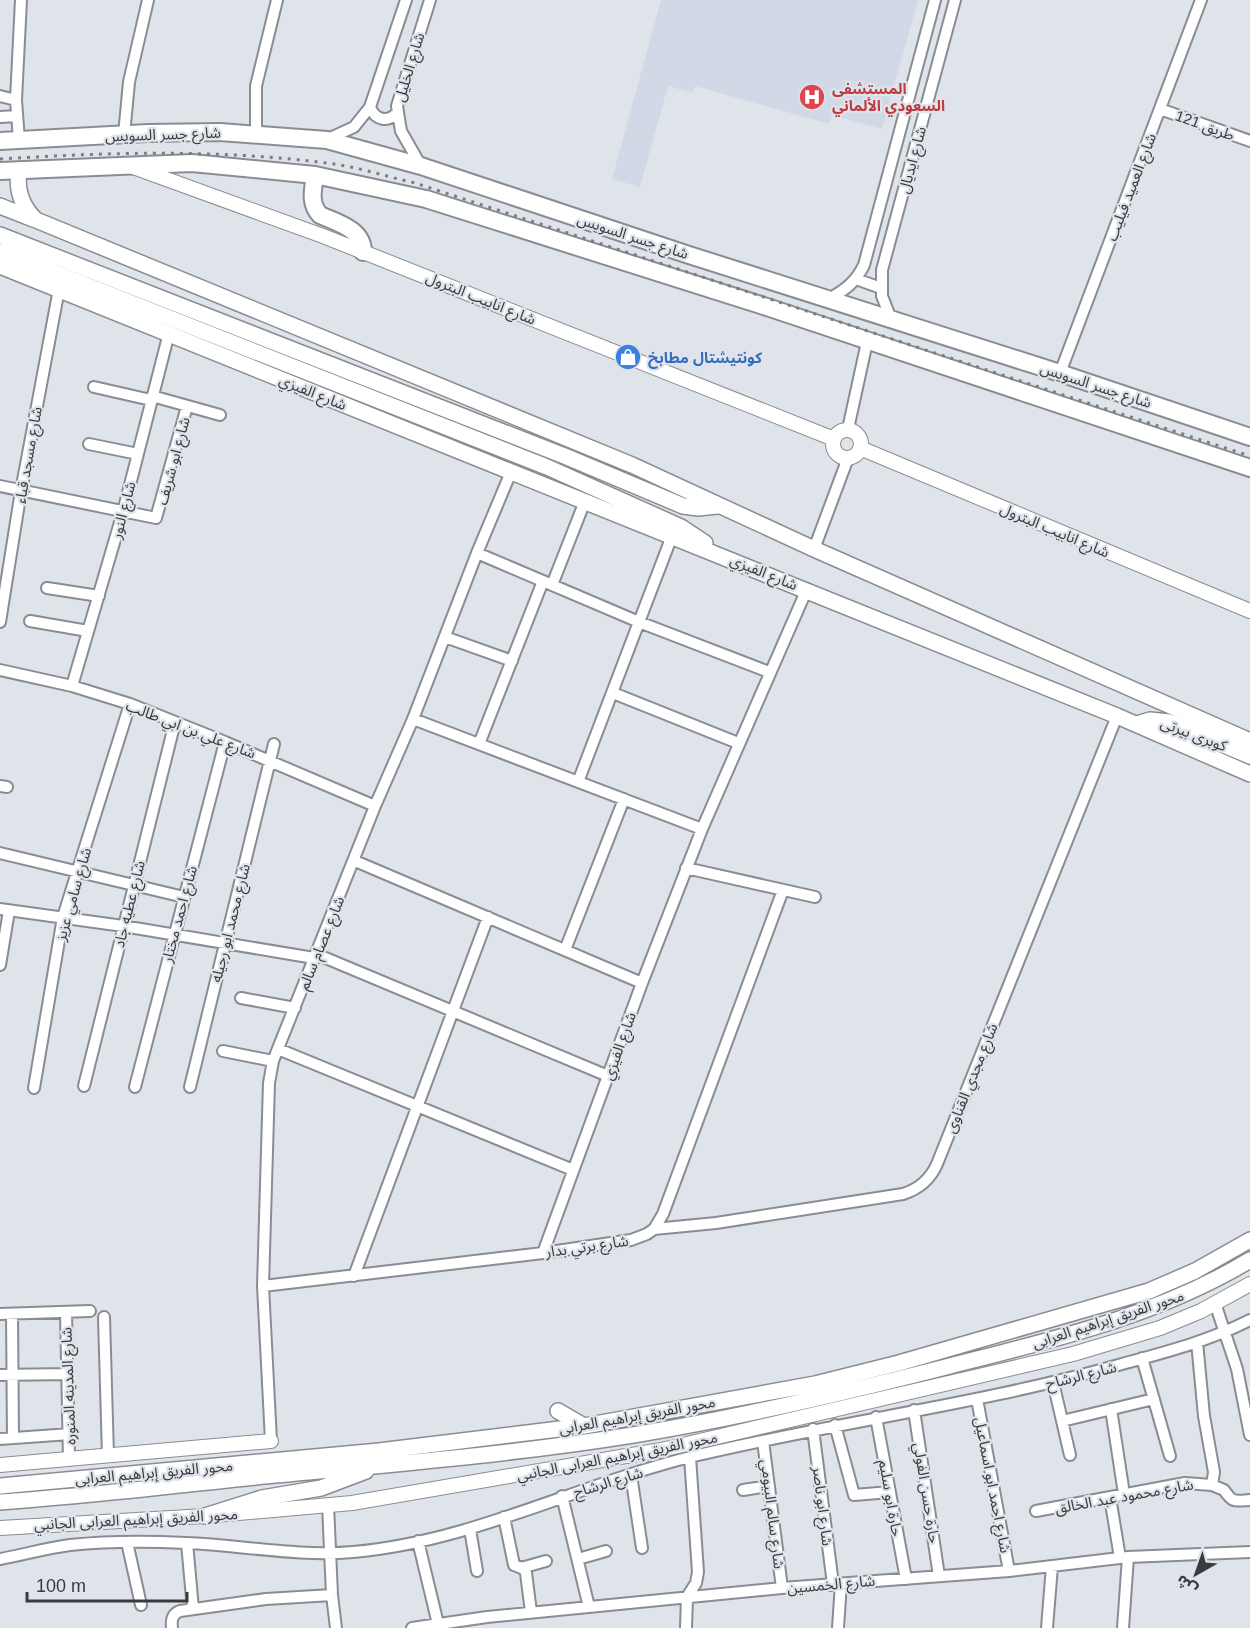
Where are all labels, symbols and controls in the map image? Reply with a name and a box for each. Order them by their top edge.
street label: شارع الخليل [390,30,431,105]
place label: المستشفى السعودي الألماني [832,80,945,117]
hospital icon: المستشفى السعودي الألماني [797,82,827,112]
street label: طريق 121 [1173,107,1237,145]
street label: شارع جسر السويس [105,123,222,149]
street label: شارع ايديال [895,124,933,196]
street label: شارع العميد فيليب [1103,131,1163,245]
street label: شارع جسر السويس [574,210,691,266]
street label: شارع انابيب البترول [422,268,539,332]
shop icon: كونتيشتال مطابخ [613,342,643,372]
place label: كونتيشتال مطابخ [648,349,762,369]
street label: شارع جسر السويس [1037,359,1154,415]
street label: شارع الفيزي [275,371,349,417]
street label: شارع مسجد قباء [11,405,49,505]
street label: شارع ابو شريف [153,415,197,508]
street label: شارع النور [107,479,143,543]
street label: شارع انابيب البترول [996,499,1112,564]
street label: شارع الفيزي [726,551,800,597]
street label: شارع علي بن ابي طالب [122,696,258,765]
street label: كوبرى بيرتى [1158,714,1230,756]
street label: شارع سامي عزيز [51,845,98,945]
street label: شارع عطيه جاد [110,859,152,950]
street label: شارع محمد ابو رجيله [207,862,257,985]
street label: شارع احمد مختار [158,864,204,966]
street label: شارع عصام سالم [294,894,351,994]
street label: شارع الفيزي [599,1009,643,1084]
street label: شارع مجدي القناوى [941,1020,1005,1137]
street label: شارع برتي بدار [543,1232,630,1264]
street label: محور الفريق إبراهيم العرابى [1030,1286,1187,1354]
street label: شارع المدينه المنوره [57,1326,83,1445]
street label: شارع الرشاح [1044,1358,1119,1396]
street label: محور الفريق إبراهيم العرابى [558,1393,717,1440]
street label: شارع احمد ابو اسماعيل [968,1416,1015,1555]
street label: محور الفريق إبراهيم العرابى الجانبي [515,1428,719,1487]
street label: حارة حسن الفولي [907,1441,943,1545]
street label: محور الفريق إبراهيم العرابى [74,1457,234,1490]
street label: شارع سالم البيومي [754,1458,788,1570]
street label: حارة ابو سليم [873,1458,906,1538]
street label: شارع الرشاح [571,1463,646,1504]
street label: شارع ابو ناصر [806,1464,836,1548]
street label: شارع محمود عبد الخالق [1054,1475,1195,1520]
street label: محور الفريق إبراهيم العرابى الجانبي [34,1505,239,1536]
north arrow [1166,1544,1226,1604]
scale bar [27,1565,188,1603]
text: ش [1173,1571,1201,1599]
street label: شارع الخمسين [786,1572,876,1600]
text: 100 m [36,1576,86,1596]

